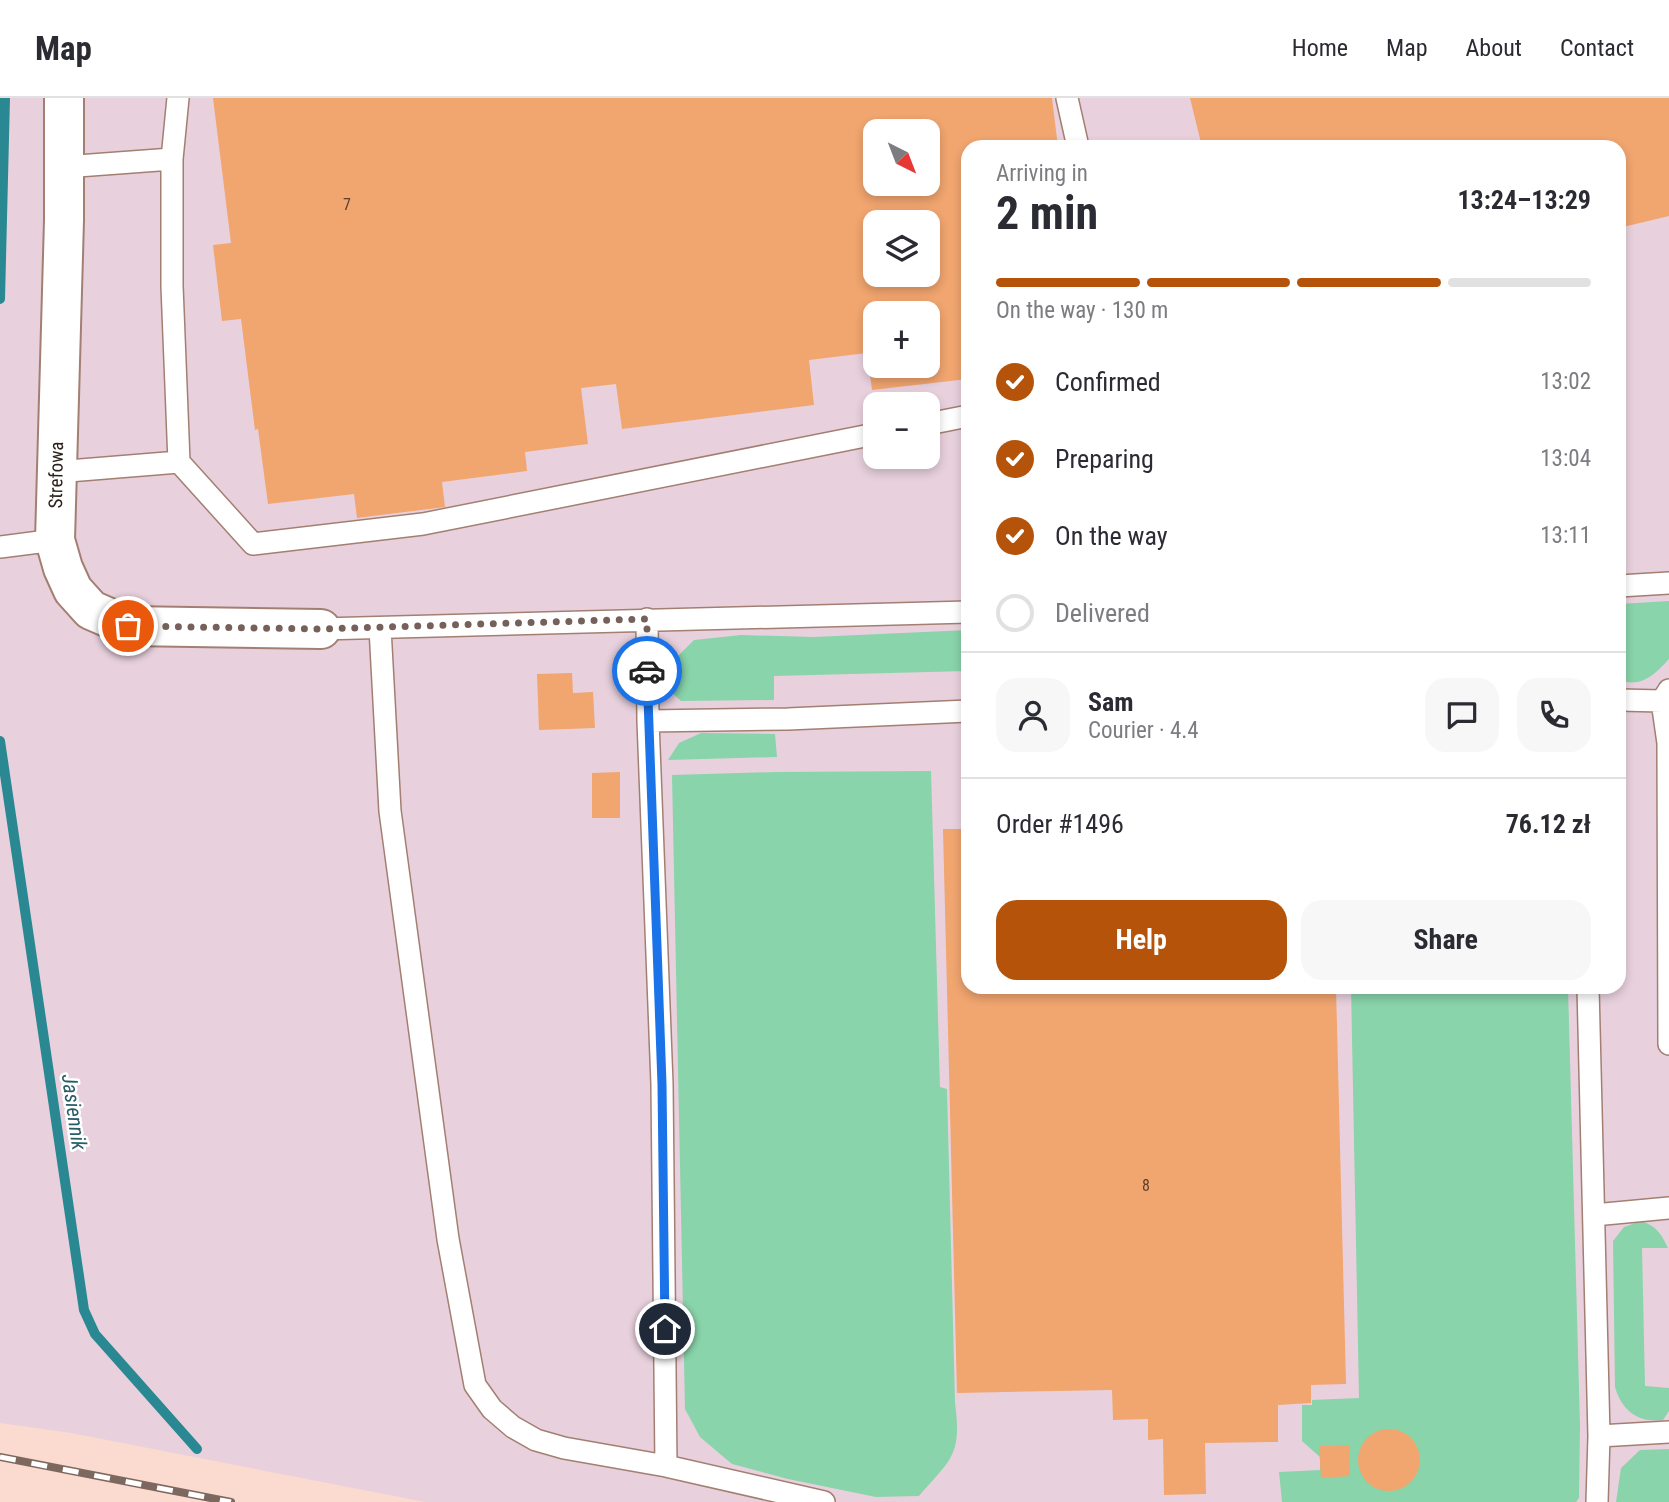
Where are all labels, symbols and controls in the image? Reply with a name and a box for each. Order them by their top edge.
text: Map [35,29,92,68]
text: Home [1292,34,1348,62]
text: Map [1386,34,1428,62]
text: About [1466,34,1522,62]
text: Contact [1560,34,1634,62]
north arrow [863,119,940,196]
map controls [863,119,940,469]
text: Arriving in [996,160,1088,187]
text: 13:24–13:29 [1457,185,1591,215]
text: 2 min [996,186,1098,240]
house number: 7 [343,195,351,214]
button: layers [863,210,940,287]
text: On the way · 130 m [996,297,1168,324]
button: + [863,301,940,378]
icon: check [996,363,1034,401]
text: Confirmed [1055,367,1161,397]
text: 13:02 [1540,368,1591,395]
button: − [863,392,940,469]
icon: check [996,440,1034,478]
street label: Strefowa [44,441,68,509]
text: Preparing [1055,444,1154,474]
text: 13:04 [1540,445,1591,472]
icon: check [996,517,1034,555]
text: On the way [1055,521,1168,551]
text: 13:11 [1540,522,1591,549]
pin [98,596,158,656]
text: Delivered [1055,598,1150,628]
icon: bag [109,607,147,645]
courier [612,636,682,706]
icon: car [628,652,666,690]
button: person [996,678,1070,752]
button: chat [1425,678,1499,752]
button: phone [1517,678,1591,752]
text: Sam [1088,687,1134,717]
text: Courier · 4.4 [1088,717,1199,744]
text: Order #1496 [996,809,1124,839]
text: 76.12 zł [1506,809,1591,839]
button: Help [996,900,1287,980]
button: Share [1301,900,1591,980]
water label: Jasiennik [57,1072,91,1152]
house number: 8 [1142,1176,1150,1195]
pin [635,1299,695,1359]
icon: home [646,1310,684,1348]

